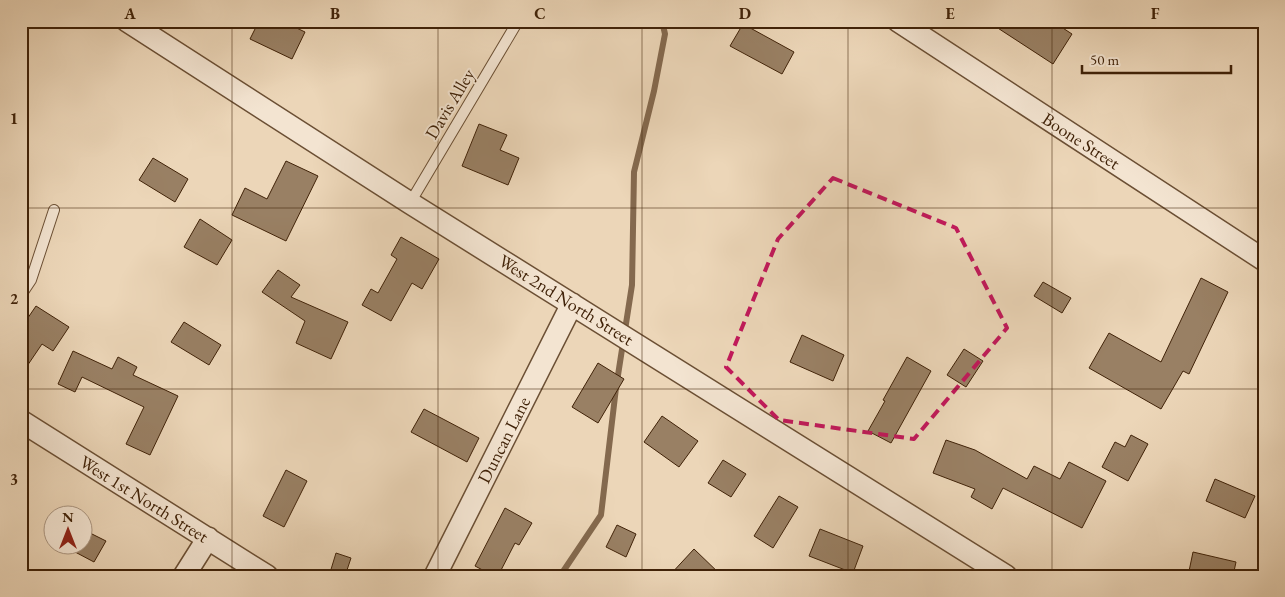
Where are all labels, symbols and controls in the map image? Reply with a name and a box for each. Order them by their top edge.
text: A [123,3,136,24]
text: B [330,3,340,24]
text: C [534,3,546,24]
text: D [739,3,751,24]
text: E [945,3,955,24]
text: F [1151,3,1160,24]
scale bar [1082,42,1231,74]
text: 50 m [1090,50,1119,69]
street label: Davis Alley [420,64,480,143]
street label: Boone Street [1038,107,1125,174]
text: 1 [10,108,18,129]
street label: West 2nd North Street [495,249,638,351]
text: 2 [10,288,19,309]
street label: Duncan Lane [472,393,535,487]
street label: West 1st North Street [76,450,213,548]
text: 3 [10,469,18,490]
north arrow [42,504,92,554]
text: N [62,508,74,526]

